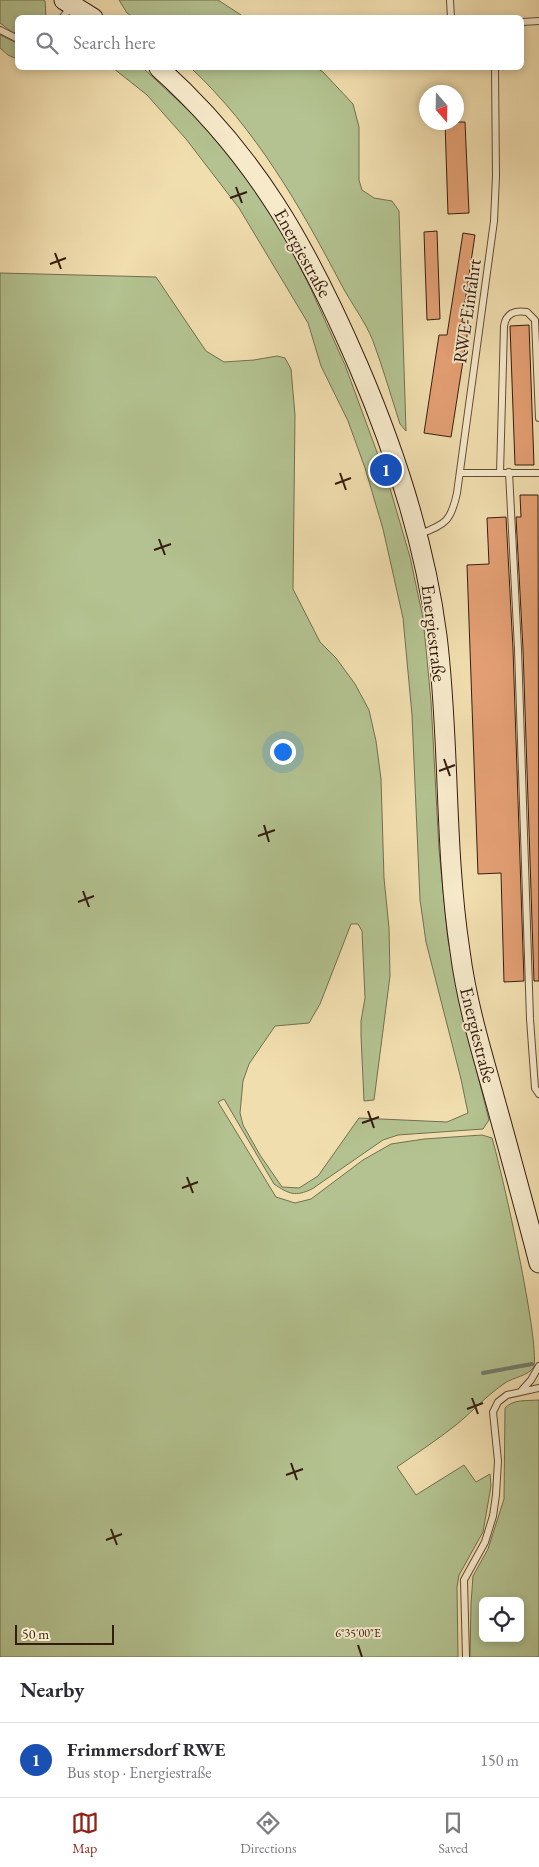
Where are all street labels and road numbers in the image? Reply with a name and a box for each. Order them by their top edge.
street label: Energiestraße [268,204,338,302]
street label: RWE-Einfahrt [447,257,487,365]
street label: Energiestraße [416,583,452,683]
street label: Energiestraße [454,984,502,1086]

